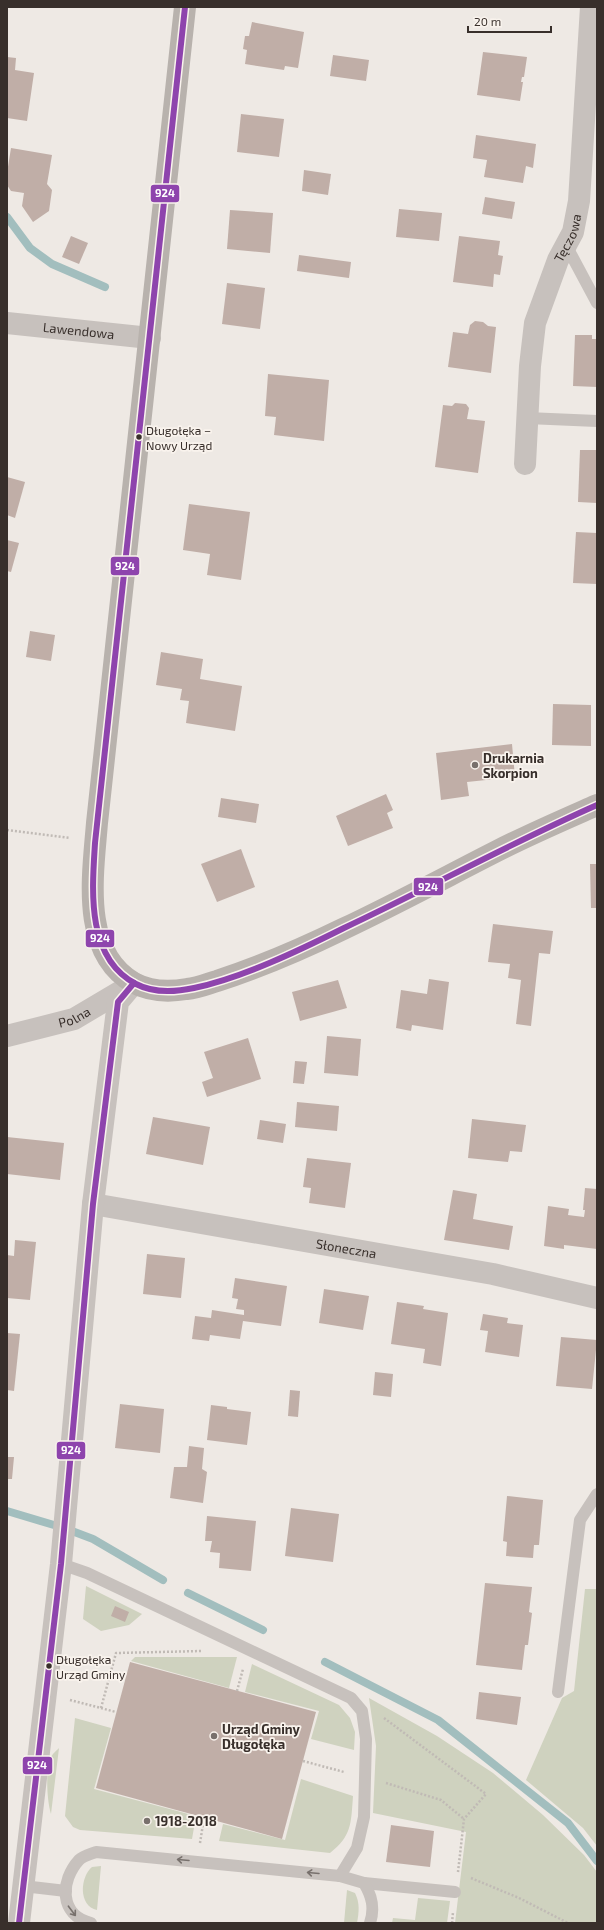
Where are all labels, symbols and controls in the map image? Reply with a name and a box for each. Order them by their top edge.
scale bar [468,8,551,34]
text: 20 m [474,14,501,28]
line badge: 924 [150,184,180,203]
text: 924 [155,186,175,199]
street label: Tęczowa [550,212,584,265]
street label: Lawendowa [42,319,115,342]
place label: Długołęka – Nowy Urząd [146,423,212,452]
marker: Długołęka – Nowy Urząd [134,432,144,442]
line badge: 924 [110,556,140,576]
text: 924 [115,559,135,572]
place label: Drukarnia Skorpion [483,750,544,781]
marker: Drukarnia Skorpion [470,760,480,770]
line badge: 924 [413,877,444,896]
text: 924 [418,880,438,893]
line badge: 924 [85,929,115,948]
text: 924 [90,931,110,944]
street label: Polna [57,1003,93,1031]
street label: Słoneczna [315,1235,378,1261]
line badge: 924 [56,1441,86,1460]
text: 924 [61,1443,81,1456]
place label: Długołęka Urząd Gminy [56,1652,126,1681]
marker: Długołęka Urząd Gminy [44,1661,54,1671]
place label: Urząd Gminy Długołęka [222,1721,301,1752]
marker: Urząd Gminy Długołęka [209,1731,219,1741]
line badge: 924 [22,1756,53,1775]
text: 924 [27,1758,47,1771]
place label: 1918-2018 [155,1813,217,1829]
marker: 1918-2018 [142,1816,152,1826]
one-way arrow [177,1857,190,1864]
one-way arrow [307,1869,320,1877]
one-way arrow [68,1906,77,1917]

